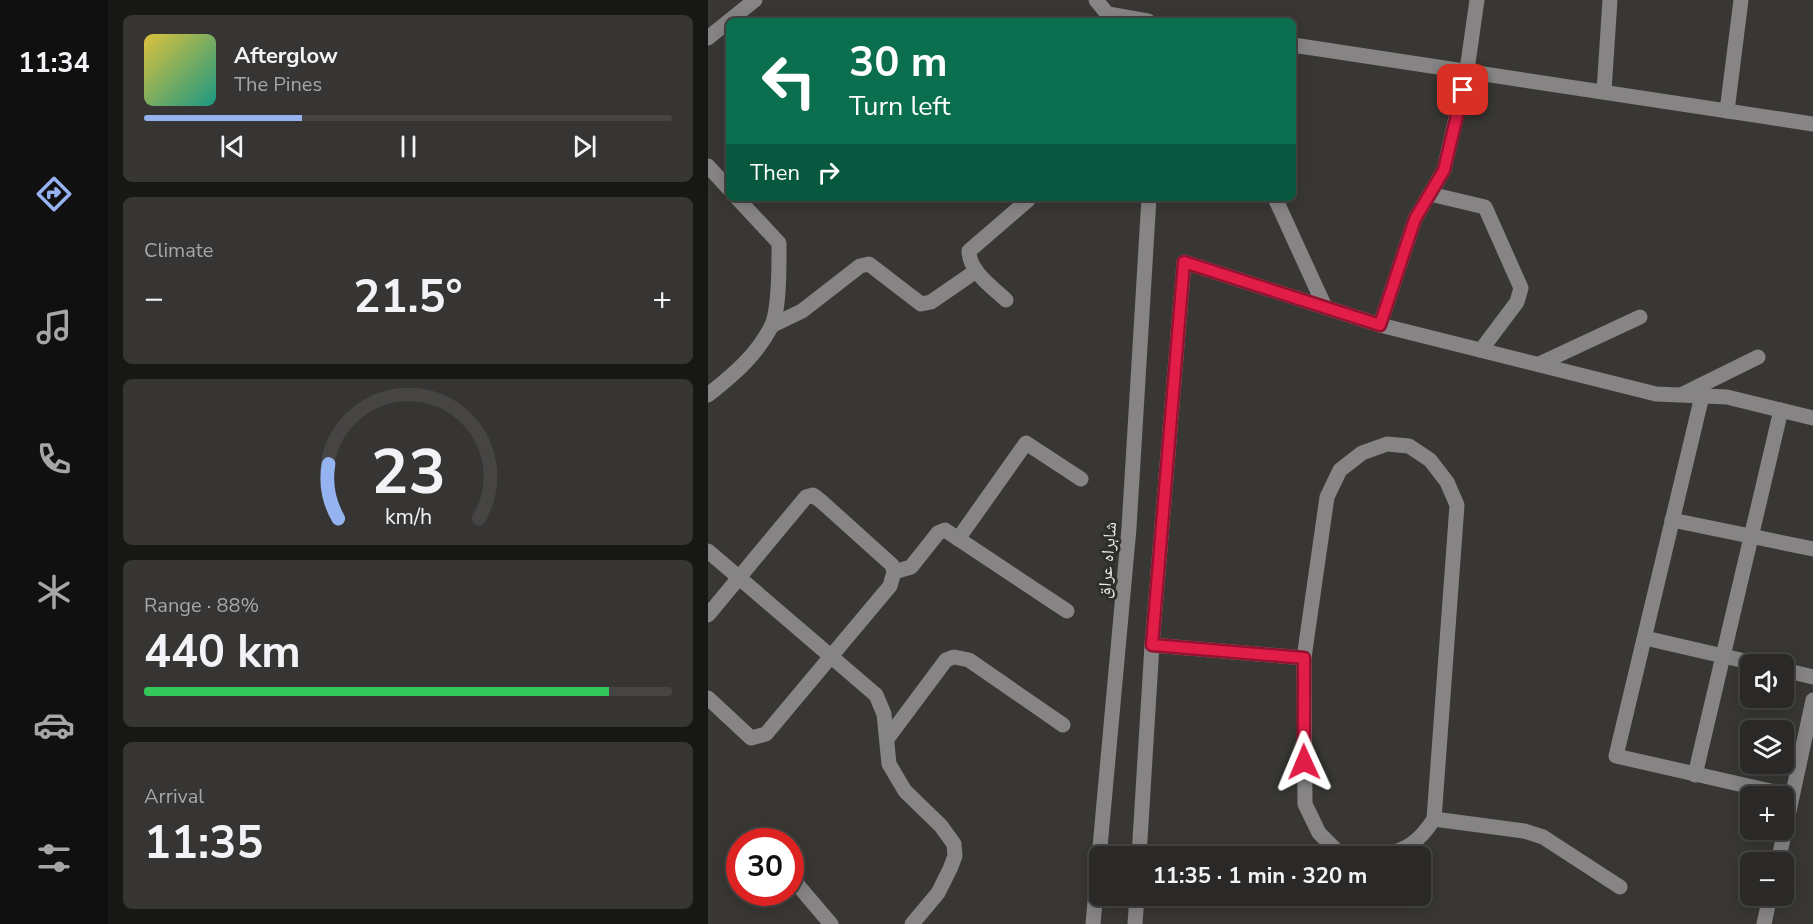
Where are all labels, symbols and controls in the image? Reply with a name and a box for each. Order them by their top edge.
text: 30 m [849,34,948,91]
text: Afterglow [234,41,338,71]
icon: left [750,42,828,120]
text: 11:34 [18,45,90,82]
pin [1437,64,1488,115]
text: The Pines [234,71,322,98]
icon: arrive [1446,73,1479,106]
text: Turn left [849,88,950,125]
icon: previous [216,130,249,163]
icon: pause [392,130,425,163]
icon: next [568,130,601,163]
icon: right [812,156,845,189]
text: Then [750,158,800,188]
icon: directions [33,173,75,215]
text: Climate [144,237,213,264]
text: 21.5° [353,267,463,328]
text: − [144,276,164,321]
text: + [652,276,672,321]
icon: music [33,306,75,348]
text: 23 [371,430,445,515]
icon: phone [33,438,75,480]
text: km/h [384,502,432,532]
street label: شاہراہ عراق [1092,521,1122,599]
icon: climate [33,571,75,613]
text: Range · 88% [144,592,259,619]
text: 440 km [144,622,301,683]
map controls [1740,654,1794,906]
button: sound [1740,654,1794,708]
icon: car [33,704,75,746]
button: layers [1740,720,1794,774]
position arrow [1272,730,1336,794]
text: Arrival [144,783,204,810]
button: + [1740,786,1794,840]
text: 11:35 [144,813,263,874]
speed limit sign: 30 [726,828,804,906]
icon: filters [33,837,75,879]
button: − [1740,852,1794,906]
text: 11:35 · 1 min · 320 m [1153,861,1367,891]

